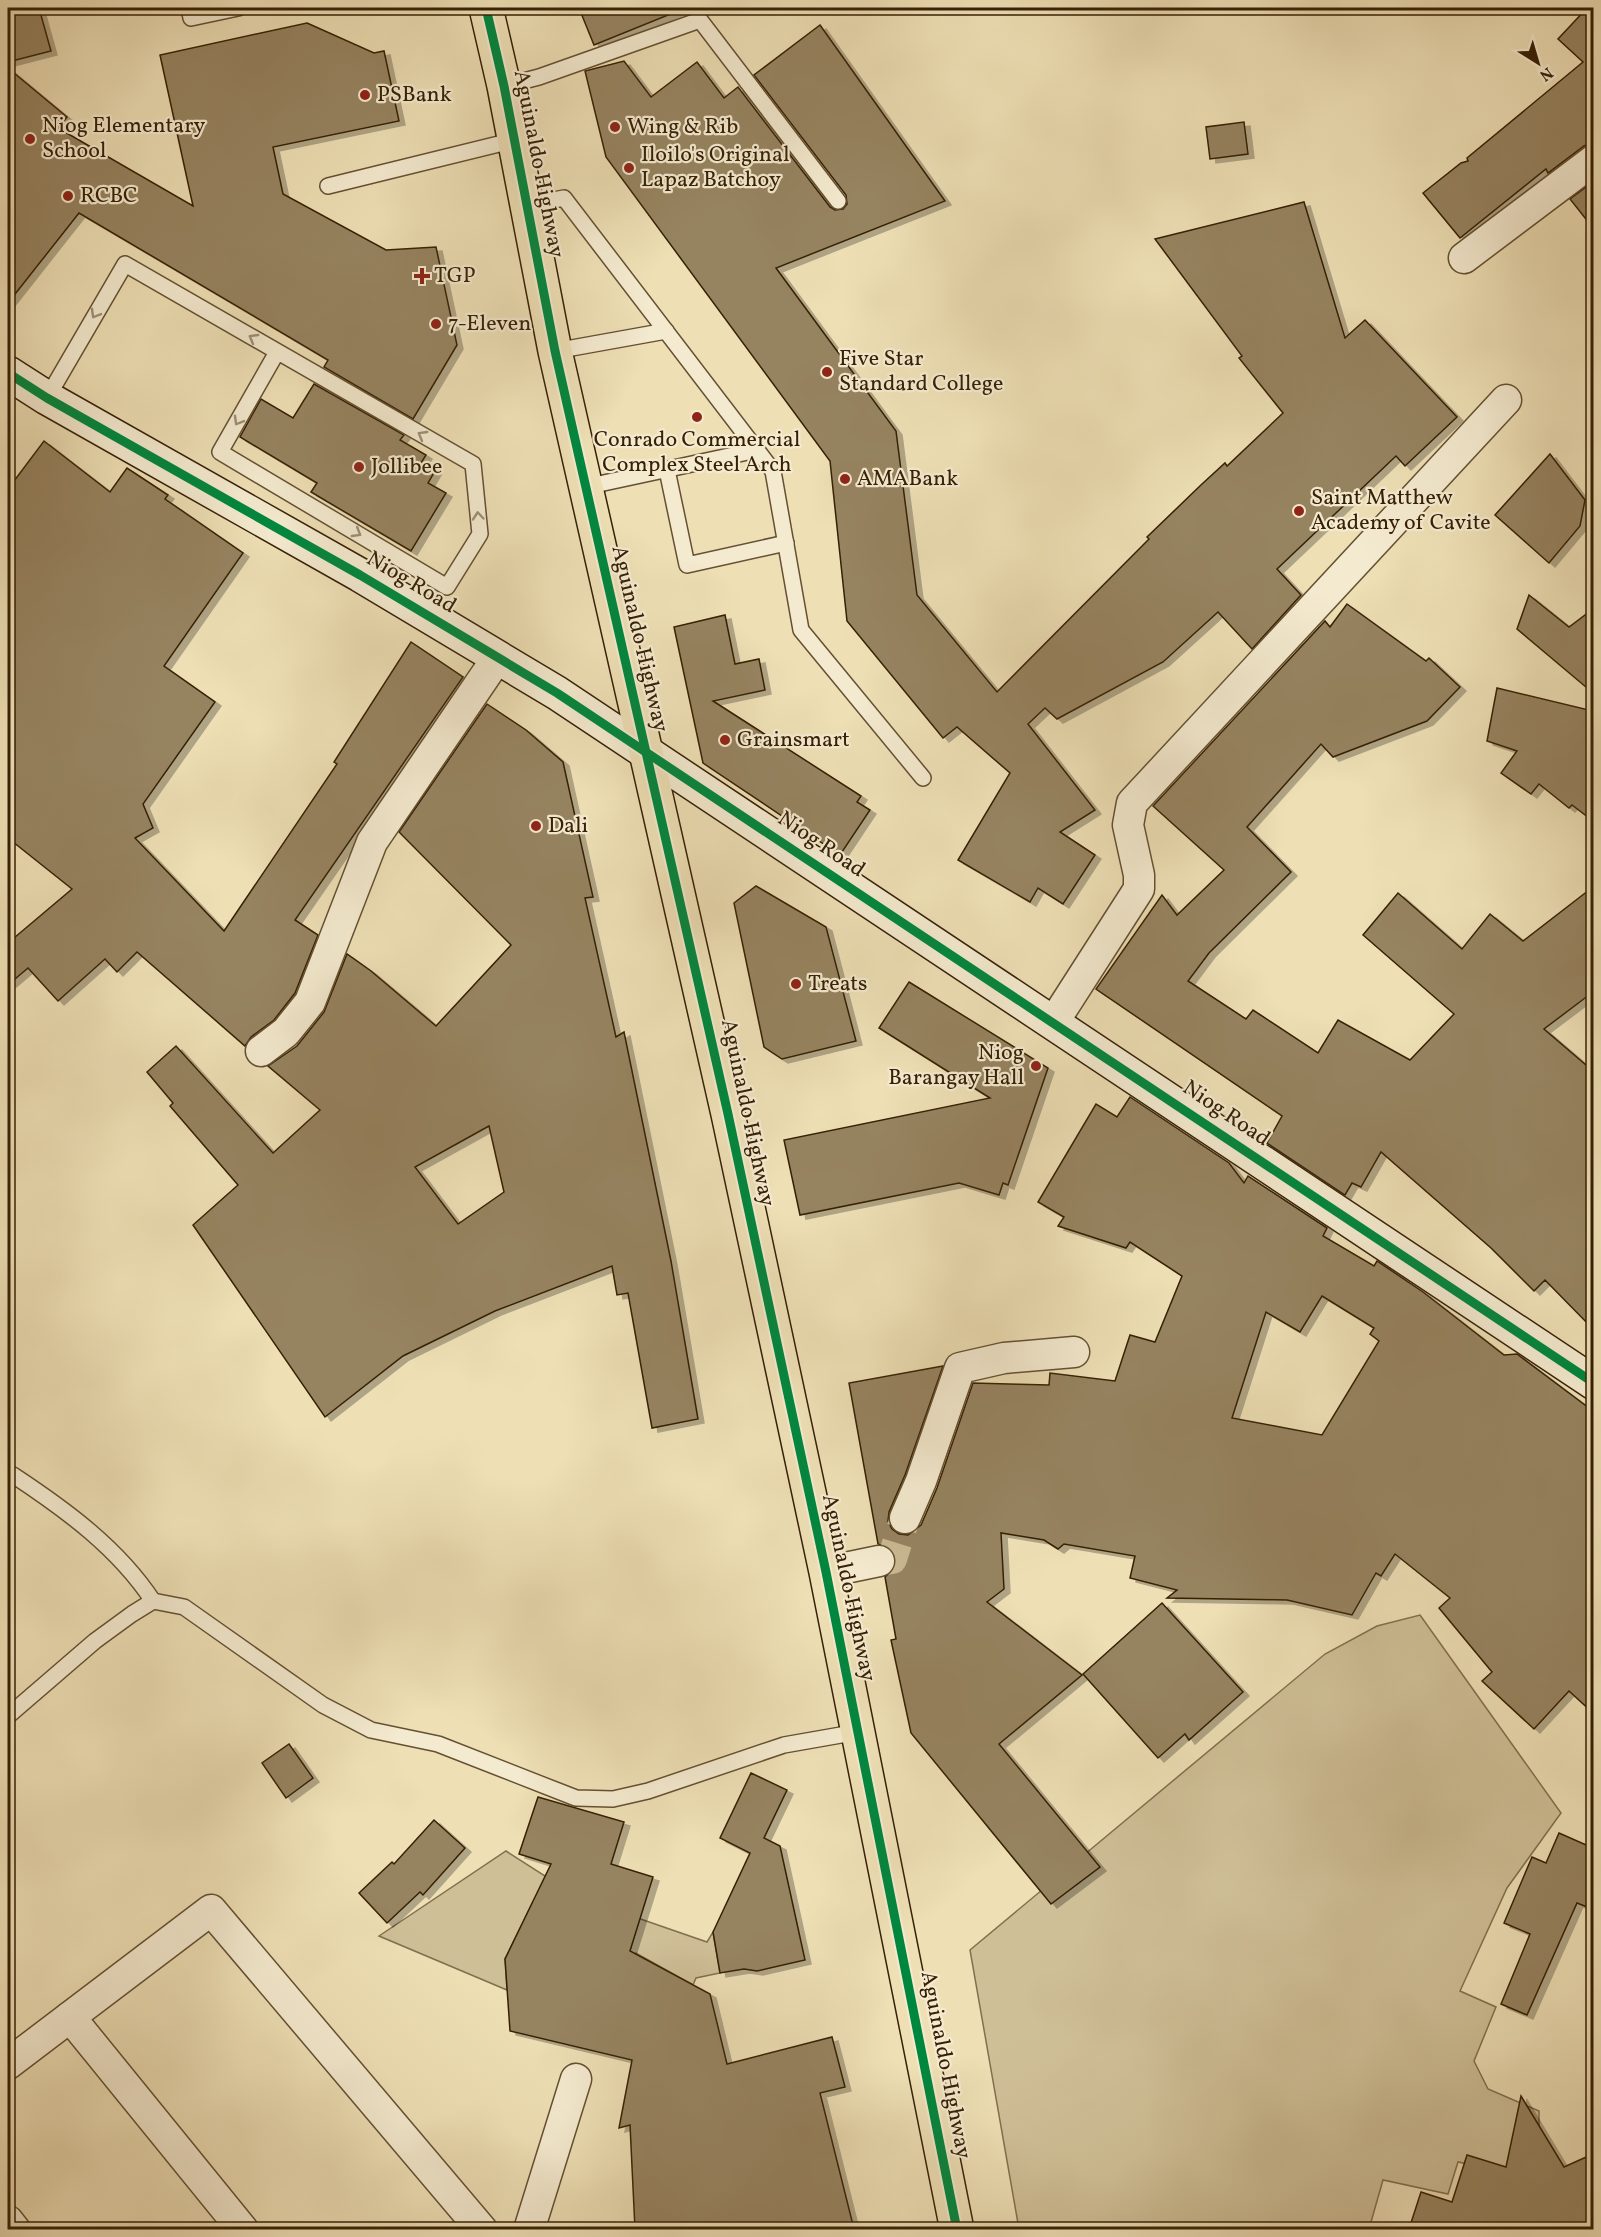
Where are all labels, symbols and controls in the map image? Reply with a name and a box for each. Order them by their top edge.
north arrow [1508,33,1568,93]
text: N [1534,61,1557,86]
street label: Aguinaldo Highway [505,67,571,261]
place label: PSBank [377,80,452,111]
marker: PSBank [358,88,372,102]
place label: Niog Elementary School [42,111,205,167]
place label: Wing & Rib [627,112,738,143]
marker: Wing & Rib [608,120,622,134]
marker: Niog Elementary School [23,132,37,146]
place label: Iloilo's Original Lapaz Batchoy [641,140,790,196]
marker: Iloilo's Original Lapaz Batchoy [622,161,636,175]
place label: RCBC [80,181,138,212]
marker: RCBC [61,189,75,203]
place label: TGP [434,261,476,292]
marker: TGP [415,269,429,283]
one-way arrow [91,308,103,318]
place label: 7-Eleven [448,309,531,340]
marker: 7-Eleven [429,317,443,331]
one-way arrow [249,333,259,345]
place label: Five Star Standard College [839,344,1003,400]
marker: Five Star Standard College [820,365,834,379]
marker: Conrado Commercial Complex Steel Arch [690,410,704,424]
one-way arrow [234,415,245,425]
place label: Conrado Commercial Complex Steel Arch [594,425,800,481]
one-way arrow [418,431,428,442]
place label: Jollibee [371,452,442,483]
marker: Jollibee [352,460,366,474]
place label: AMABank [857,464,958,495]
marker: AMABank [838,472,852,486]
place label: Saint Matthew Academy of Cavite [1311,483,1491,539]
marker: Saint Matthew Academy of Cavite [1292,504,1306,518]
one-way arrow [472,512,485,521]
one-way arrow [351,526,361,538]
street label: Aguinaldo Highway [602,543,676,736]
street label: Niog Road [360,544,462,622]
place label: Grainsmart [737,725,850,756]
marker: Grainsmart [718,733,732,747]
street label: Niog Road [771,804,871,886]
place label: Dali [548,811,588,842]
marker: Dali [529,819,543,833]
place label: Treats [808,969,867,1000]
marker: Treats [789,977,803,991]
street label: Aguinaldo Highway [712,1016,782,1210]
place label: Niog Barangay Hall [888,1038,1024,1094]
marker: Niog Barangay Hall [1029,1059,1043,1073]
street label: Niog Road [1176,1073,1276,1155]
street label: Aguinaldo Highway [813,1491,883,1685]
street label: Aguinaldo Highway [912,1968,978,2162]

